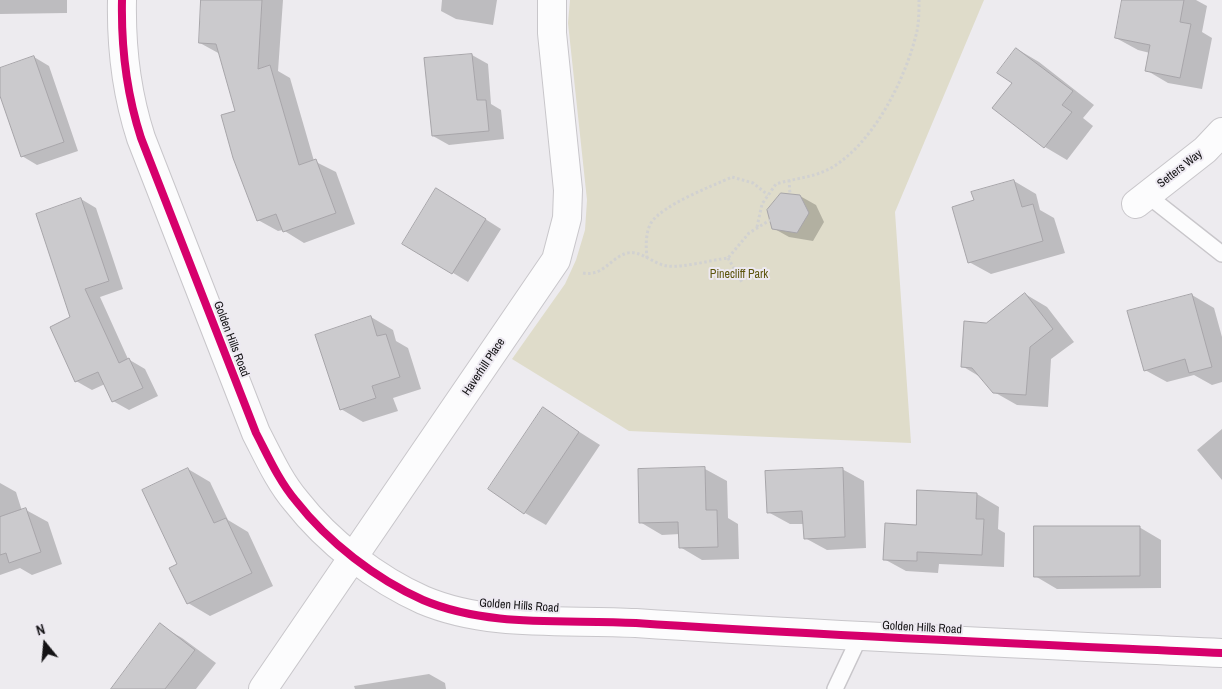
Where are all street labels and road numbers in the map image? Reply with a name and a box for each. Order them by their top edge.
street label: Setters Way [1155,147,1205,191]
street label: Golden Hills Road [210,299,252,379]
street label: Haverhill Place [460,336,508,398]
street label: Golden Hills Road [479,596,559,616]
street label: Golden Hills Road [882,619,962,637]

